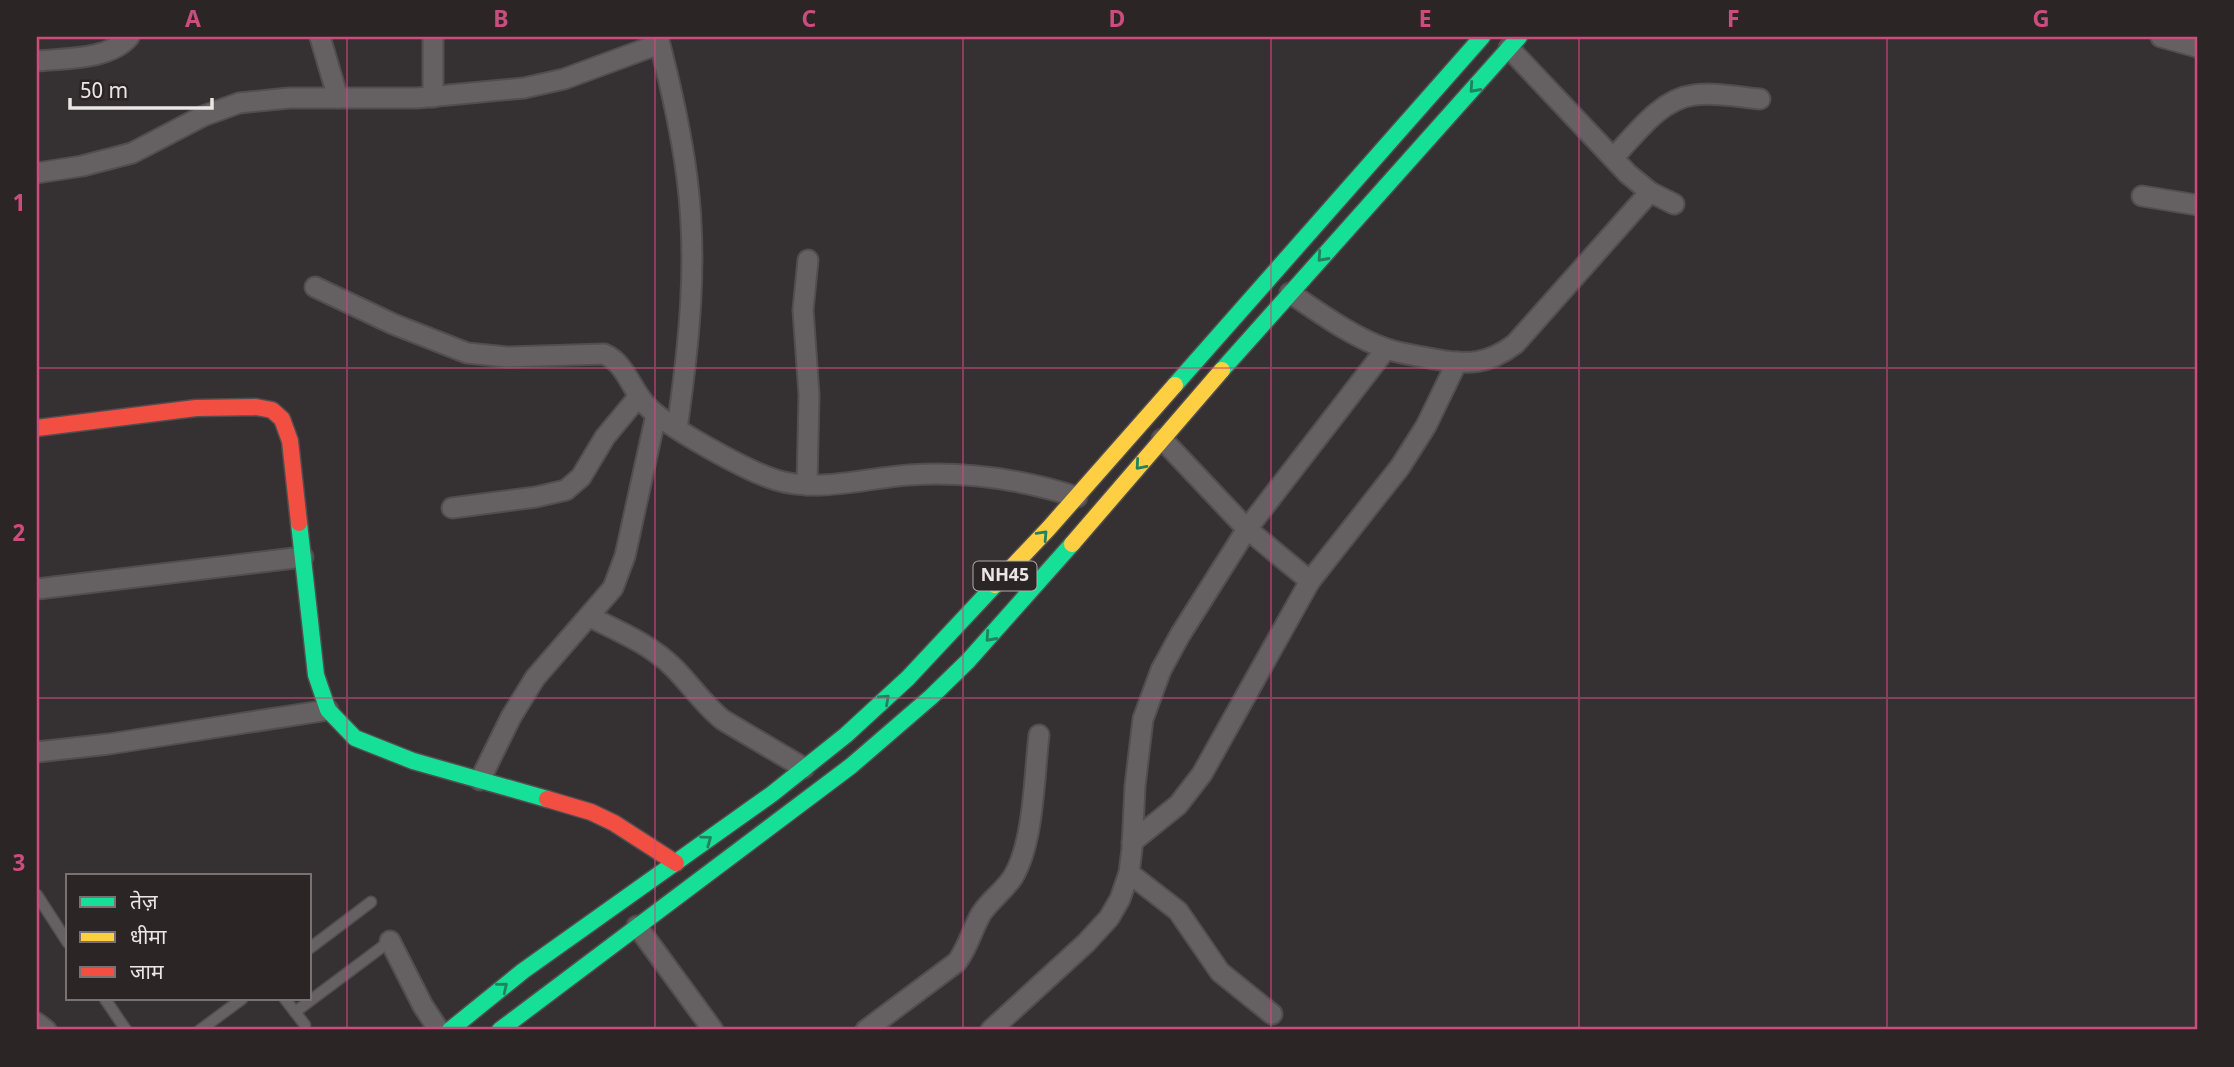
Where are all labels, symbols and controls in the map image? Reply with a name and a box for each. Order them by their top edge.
text: A [185,6,201,36]
text: B [493,6,509,36]
text: C [802,6,817,36]
text: D [1109,6,1125,36]
text: E [1419,6,1431,36]
text: F [1727,6,1739,36]
text: G [2033,6,2049,36]
scale bar [70,66,212,110]
text: 50 m [80,79,128,107]
one-way arrow [1469,80,1482,93]
text: 1 [12,190,26,220]
one-way arrow [1318,249,1330,262]
one-way arrow [1136,457,1148,470]
text: 2 [12,520,26,550]
one-way arrow [1035,530,1047,543]
road number: NH45 [974,562,1036,590]
one-way arrow [986,628,998,641]
one-way arrow [877,694,890,707]
one-way arrow [699,836,712,848]
text: 3 [12,850,26,880]
legend [66,874,312,1000]
text: तेज़ [130,890,158,918]
text: धीमा [130,925,167,953]
text: जाम [130,960,164,988]
one-way arrow [495,983,507,996]

